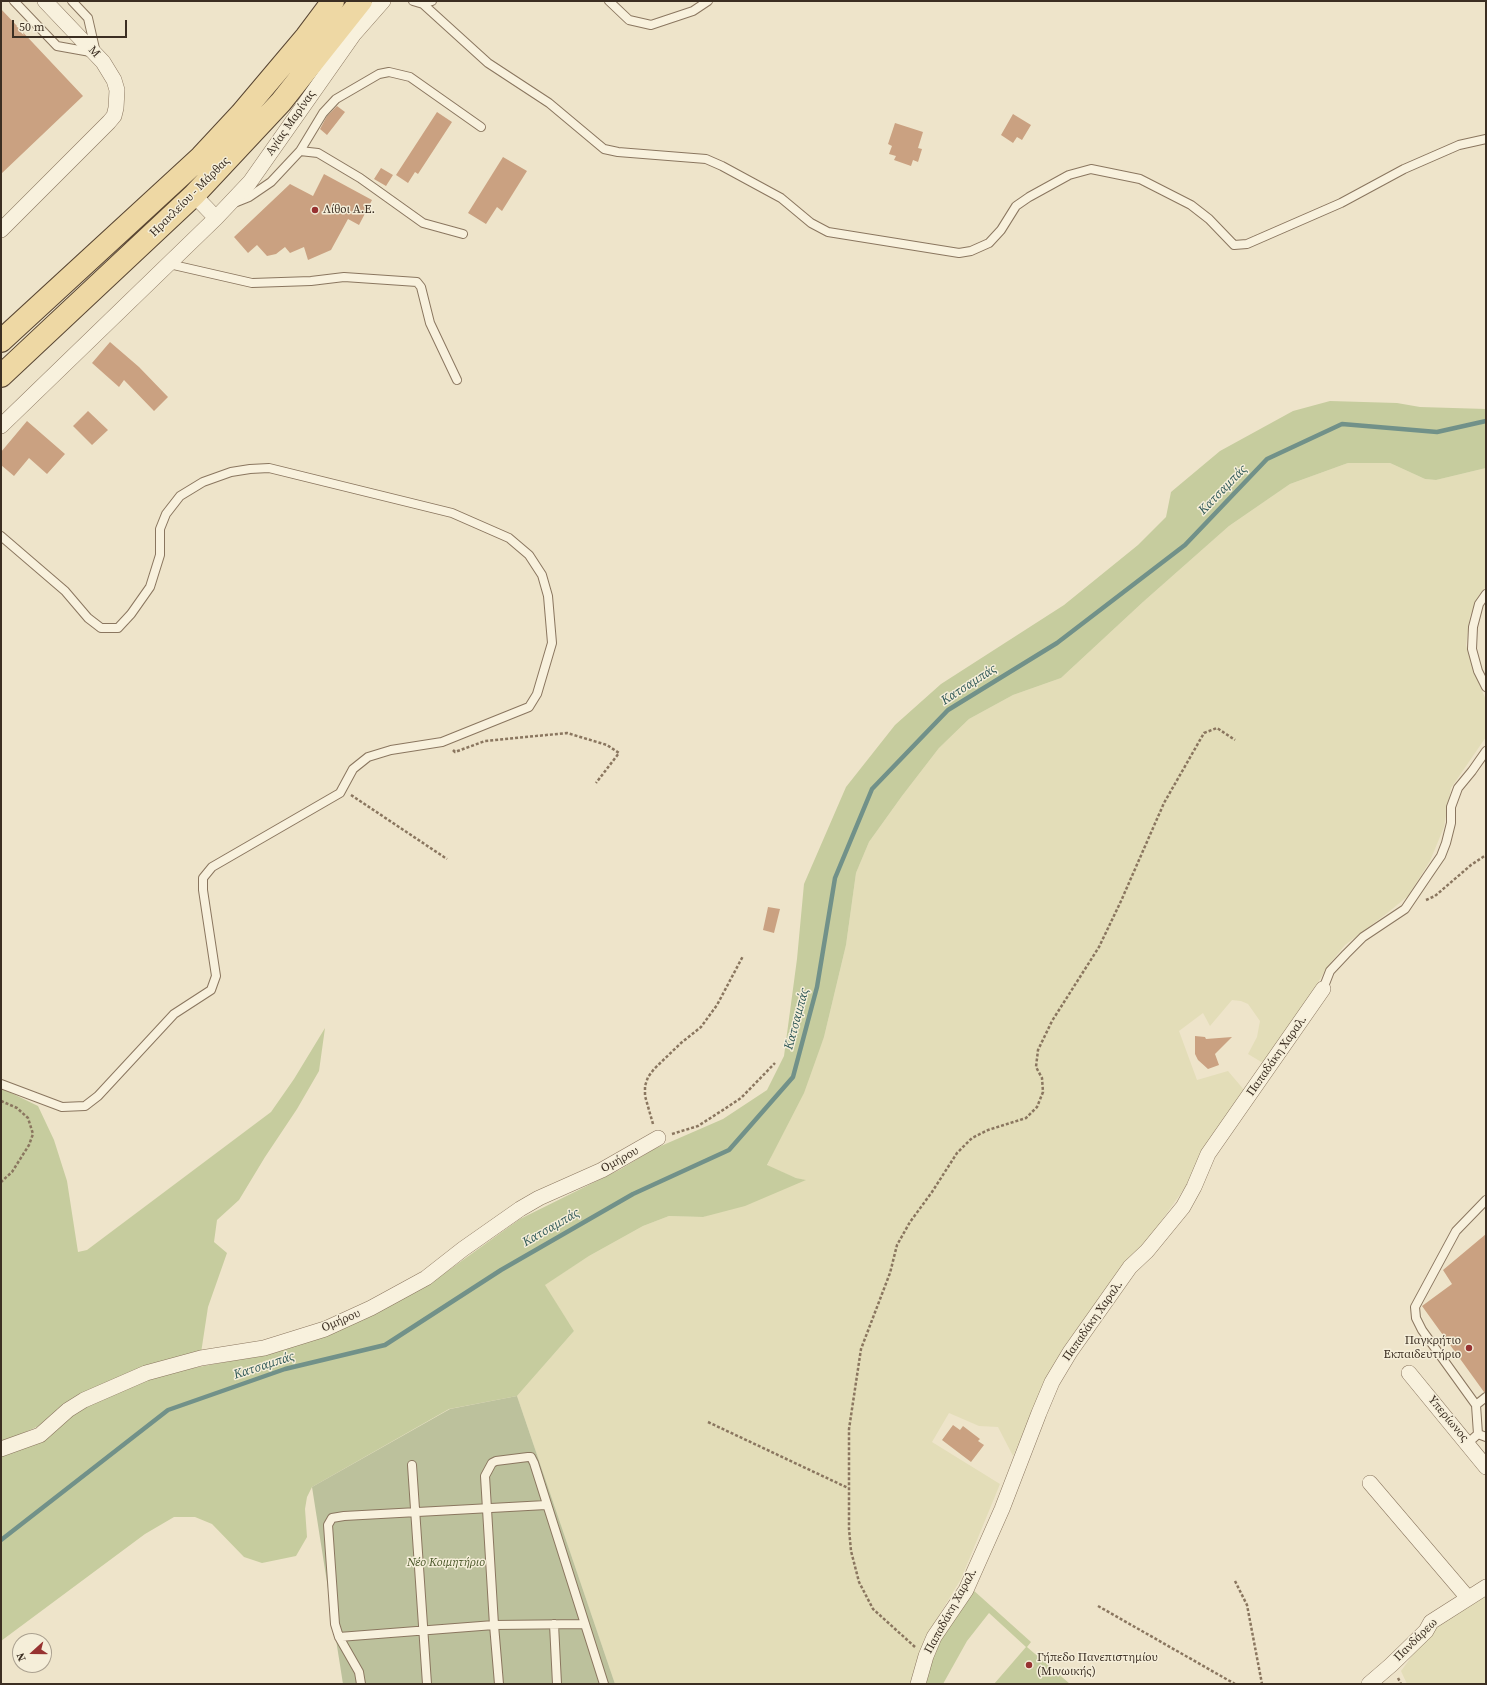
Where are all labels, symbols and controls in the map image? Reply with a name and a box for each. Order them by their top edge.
scale bar [14,12,129,38]
text: 50 m [19,19,45,35]
street label: Μ [85,43,103,61]
street label: Αγίας Μαρίνας [263,87,319,159]
street label: Ηρακλείου - Μάρθας [147,154,233,240]
place label: Λίθοι Α.Ε. [323,203,375,217]
marker: Λίθοι Α.Ε. [310,205,320,215]
water label: Κατσαμπάς [1196,462,1250,518]
water label: Κατσαμπάς [938,661,1000,709]
water label: Κατσαμπάς [781,987,813,1051]
street label: Παπαδάκη Χαραλ. [1244,1013,1310,1099]
street label: Ομήρου [599,1144,641,1176]
water label: Κατσαμπάς [520,1206,582,1250]
street label: Παπαδάκη Χαραλ. [1060,1278,1126,1364]
street label: Ομήρου [319,1306,363,1336]
place label: Παγκρήτιο Εκπαιδευτήριο [1383,1334,1461,1362]
marker: Παγκρήτιο Εκπαιδευτήριο [1464,1343,1474,1353]
water label: Κατσαμπάς [232,1349,296,1383]
street label: Υπερίωνος [1425,1393,1471,1445]
park label: Νέο Κοιμητήριο [407,1556,485,1570]
street label: Παπαδάκη Χαραλ. [922,1566,980,1656]
street label: Πανδάρεω [1391,1615,1441,1665]
north arrow [12,1633,52,1673]
text: N [13,1651,30,1664]
place label: Γήπεδο Πανεπιστημίου (Μινωικής) [1037,1651,1158,1679]
marker: Γήπεδο Πανεπιστημίου (Μινωικής) [1024,1660,1034,1670]

